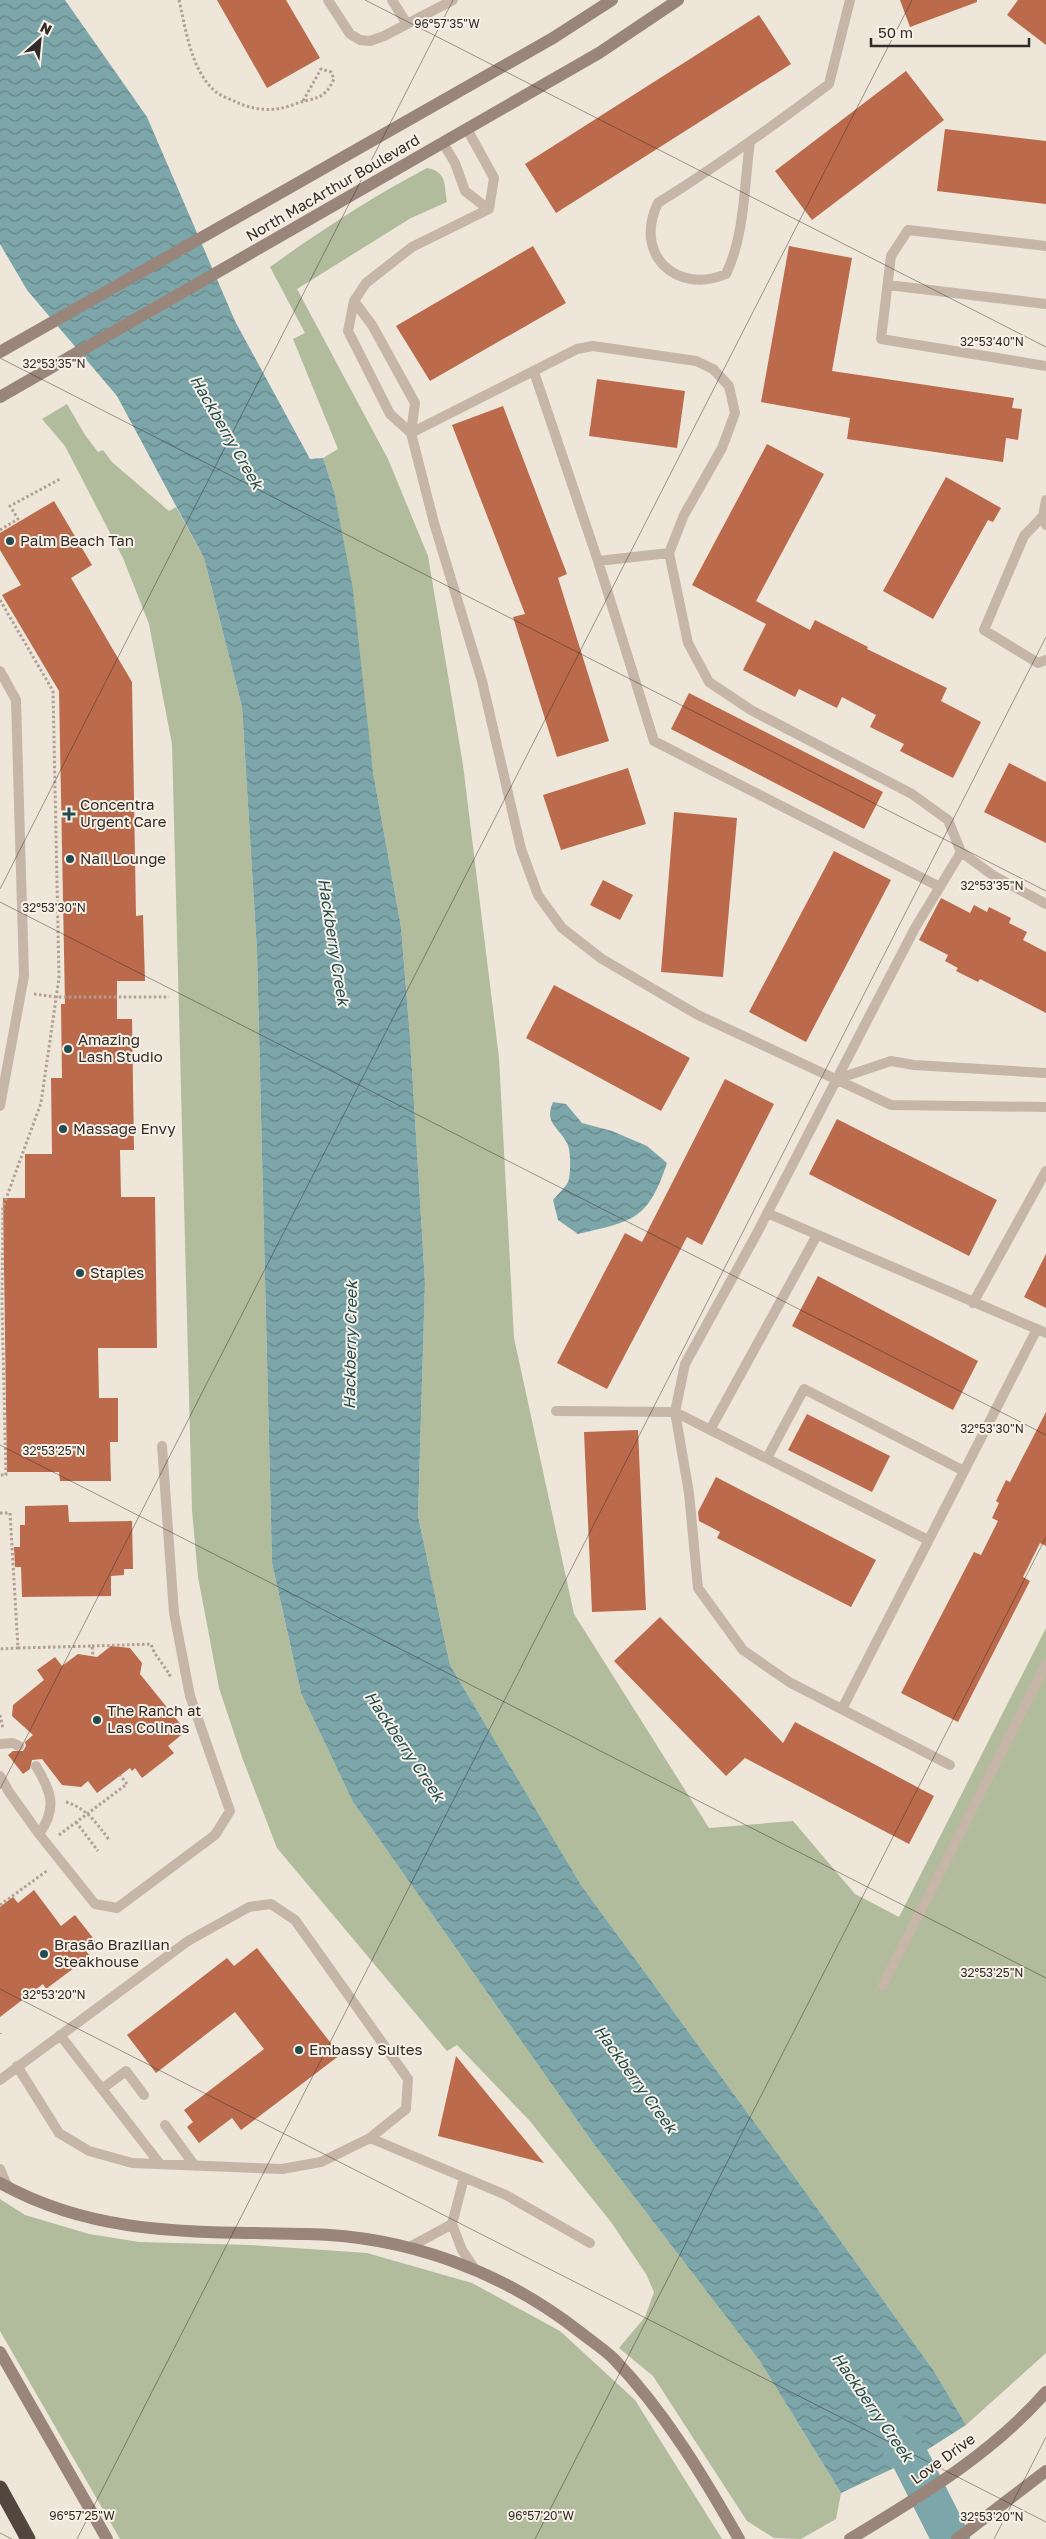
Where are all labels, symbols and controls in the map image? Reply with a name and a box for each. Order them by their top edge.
north arrow [15,15,65,65]
scale bar [871,15,1028,47]
text: 96°57'35"W [414,16,480,31]
text: N [38,18,55,38]
text: 50 m [878,23,913,41]
street label: North MacArthur Boulevard [242,130,423,244]
text: 32°53'40"N [960,334,1024,349]
text: 32°53'35"N [22,356,86,371]
water label: Hackberry Creek [186,371,269,494]
place label: Palm Beach Tan [20,531,134,549]
marker: Palm Beach Tan [4,535,16,547]
place label: Concentra Urgent Care [80,795,167,830]
marker: Concentra Urgent Care [62,807,76,821]
place label: Nail Lounge [80,849,166,867]
marker: Nail Lounge [64,853,76,865]
water label: Hackberry Creek [314,877,354,1009]
text: 32°53'35"N [960,878,1024,893]
text: 32°53'30"N [22,900,86,915]
place label: Amazing Lash Studio [78,1030,163,1065]
marker: Amazing Lash Studio [62,1043,74,1055]
place label: Massage Envy [73,1119,176,1137]
marker: Massage Envy [57,1123,69,1135]
place label: Staples [90,1263,144,1281]
marker: Staples [74,1267,86,1279]
water label: Hackberry Creek [339,1279,361,1409]
text: 32°53'30"N [960,1421,1024,1436]
text: 32°53'25"N [22,1443,86,1458]
water label: Hackberry Creek [361,1687,450,1807]
place label: The Ranch at Las Colinas [107,1701,201,1736]
marker: The Ranch at Las Colinas [91,1714,103,1726]
place label: Brasão Brazilian Steakhouse [54,1935,170,1970]
marker: Brasão Brazilian Steakhouse [38,1948,50,1960]
text: 32°53'25"N [960,1965,1024,1980]
text: 32°53'20"N [22,1987,86,2002]
water label: Hackberry Creek [590,2021,683,2138]
place label: Embassy Suites [309,2040,423,2058]
marker: Embassy Suites [293,2044,305,2056]
water label: Hackberry Creek [828,2349,919,2467]
street label: Love Drive [907,2429,978,2487]
text: 96°57'25"W [49,2508,115,2523]
text: 96°57'20"W [508,2508,574,2523]
text: 32°53'20"N [960,2509,1024,2524]

